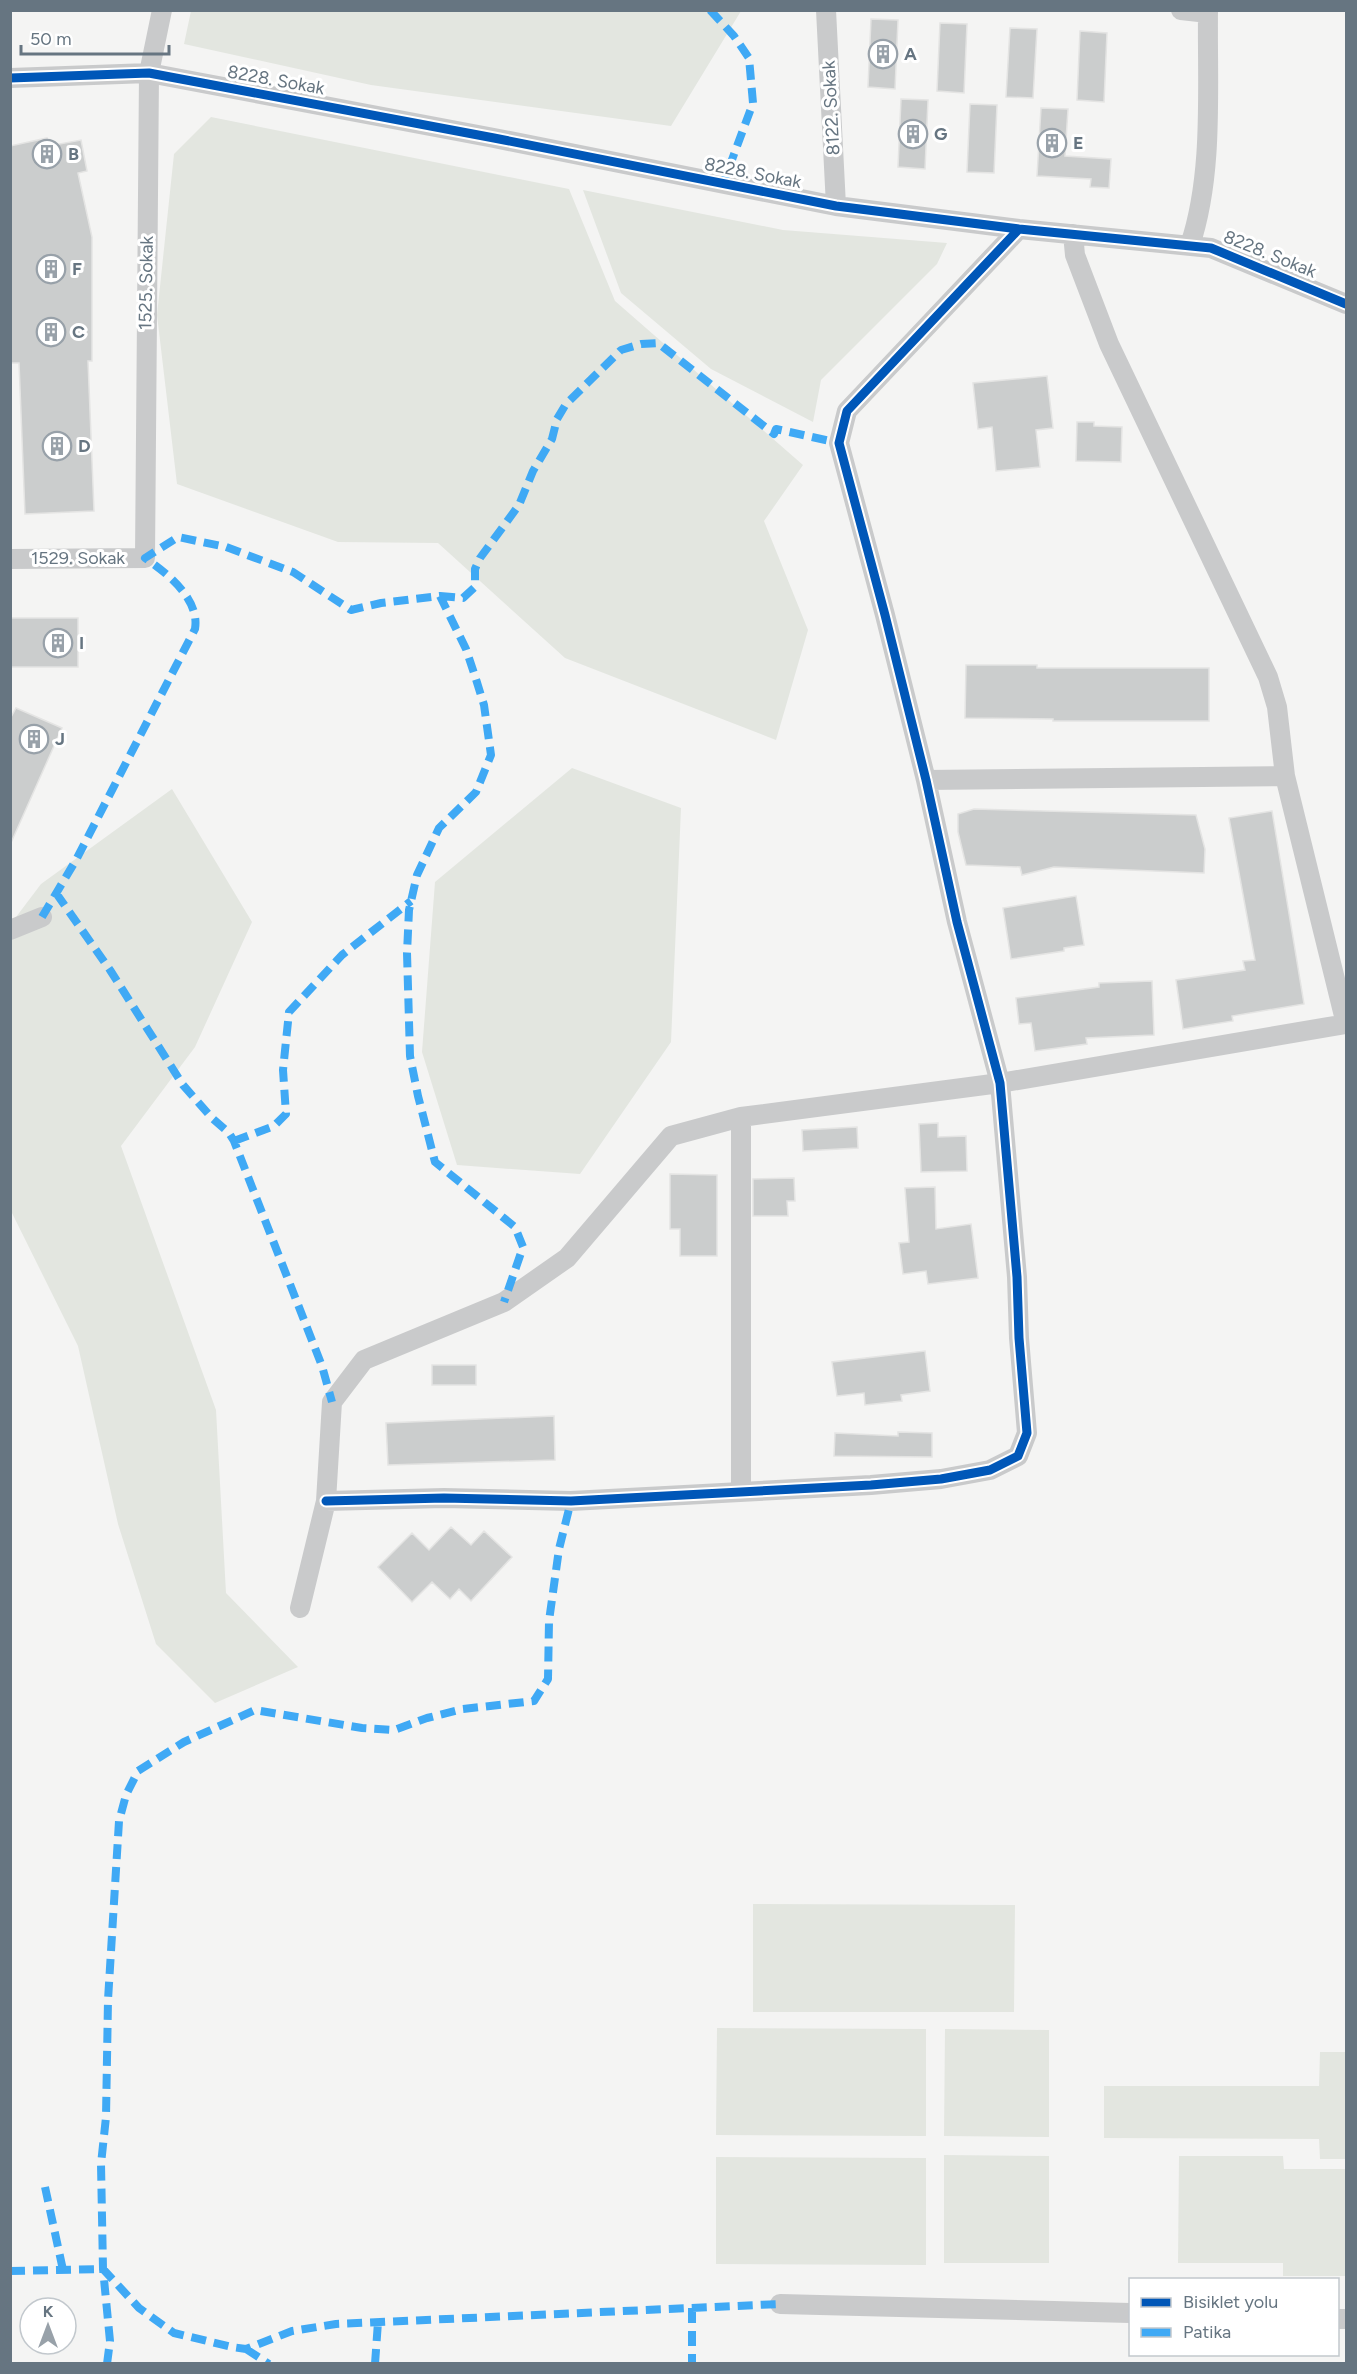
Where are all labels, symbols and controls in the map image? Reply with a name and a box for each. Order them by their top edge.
scale bar [21,18,170,56]
text: 50 m [30,28,72,50]
building icon: A [867,38,899,70]
place label: A [904,43,917,65]
street label: 8122. Sokak [818,60,844,156]
street label: 8228. Sokak [226,61,327,99]
building icon: G [897,118,929,150]
place label: G [934,123,947,145]
building icon: E [1036,127,1068,159]
place label: E [1073,132,1084,154]
building icon: B [31,138,63,170]
place label: B [68,143,79,165]
street label: 8228. Sokak [703,153,804,193]
street label: 8228. Sokak [1220,225,1320,283]
street label: 1525. Sokak [134,235,158,330]
building icon: F [35,253,67,285]
place label: F [72,258,82,280]
building icon: C [35,316,67,348]
place label: C [72,321,85,343]
building icon: D [41,430,73,462]
place label: D [78,435,91,457]
street label: 1529. Sokak [31,547,125,569]
building icon: I [42,627,74,659]
place label: I [79,632,84,654]
building icon: J [18,723,50,755]
place label: J [55,728,65,750]
legend [1129,2278,1339,2356]
text: Bisiklet yolu [1183,2291,1278,2313]
north arrow [18,2296,78,2356]
text: K [43,2302,54,2321]
text: Patika [1183,2321,1231,2343]

